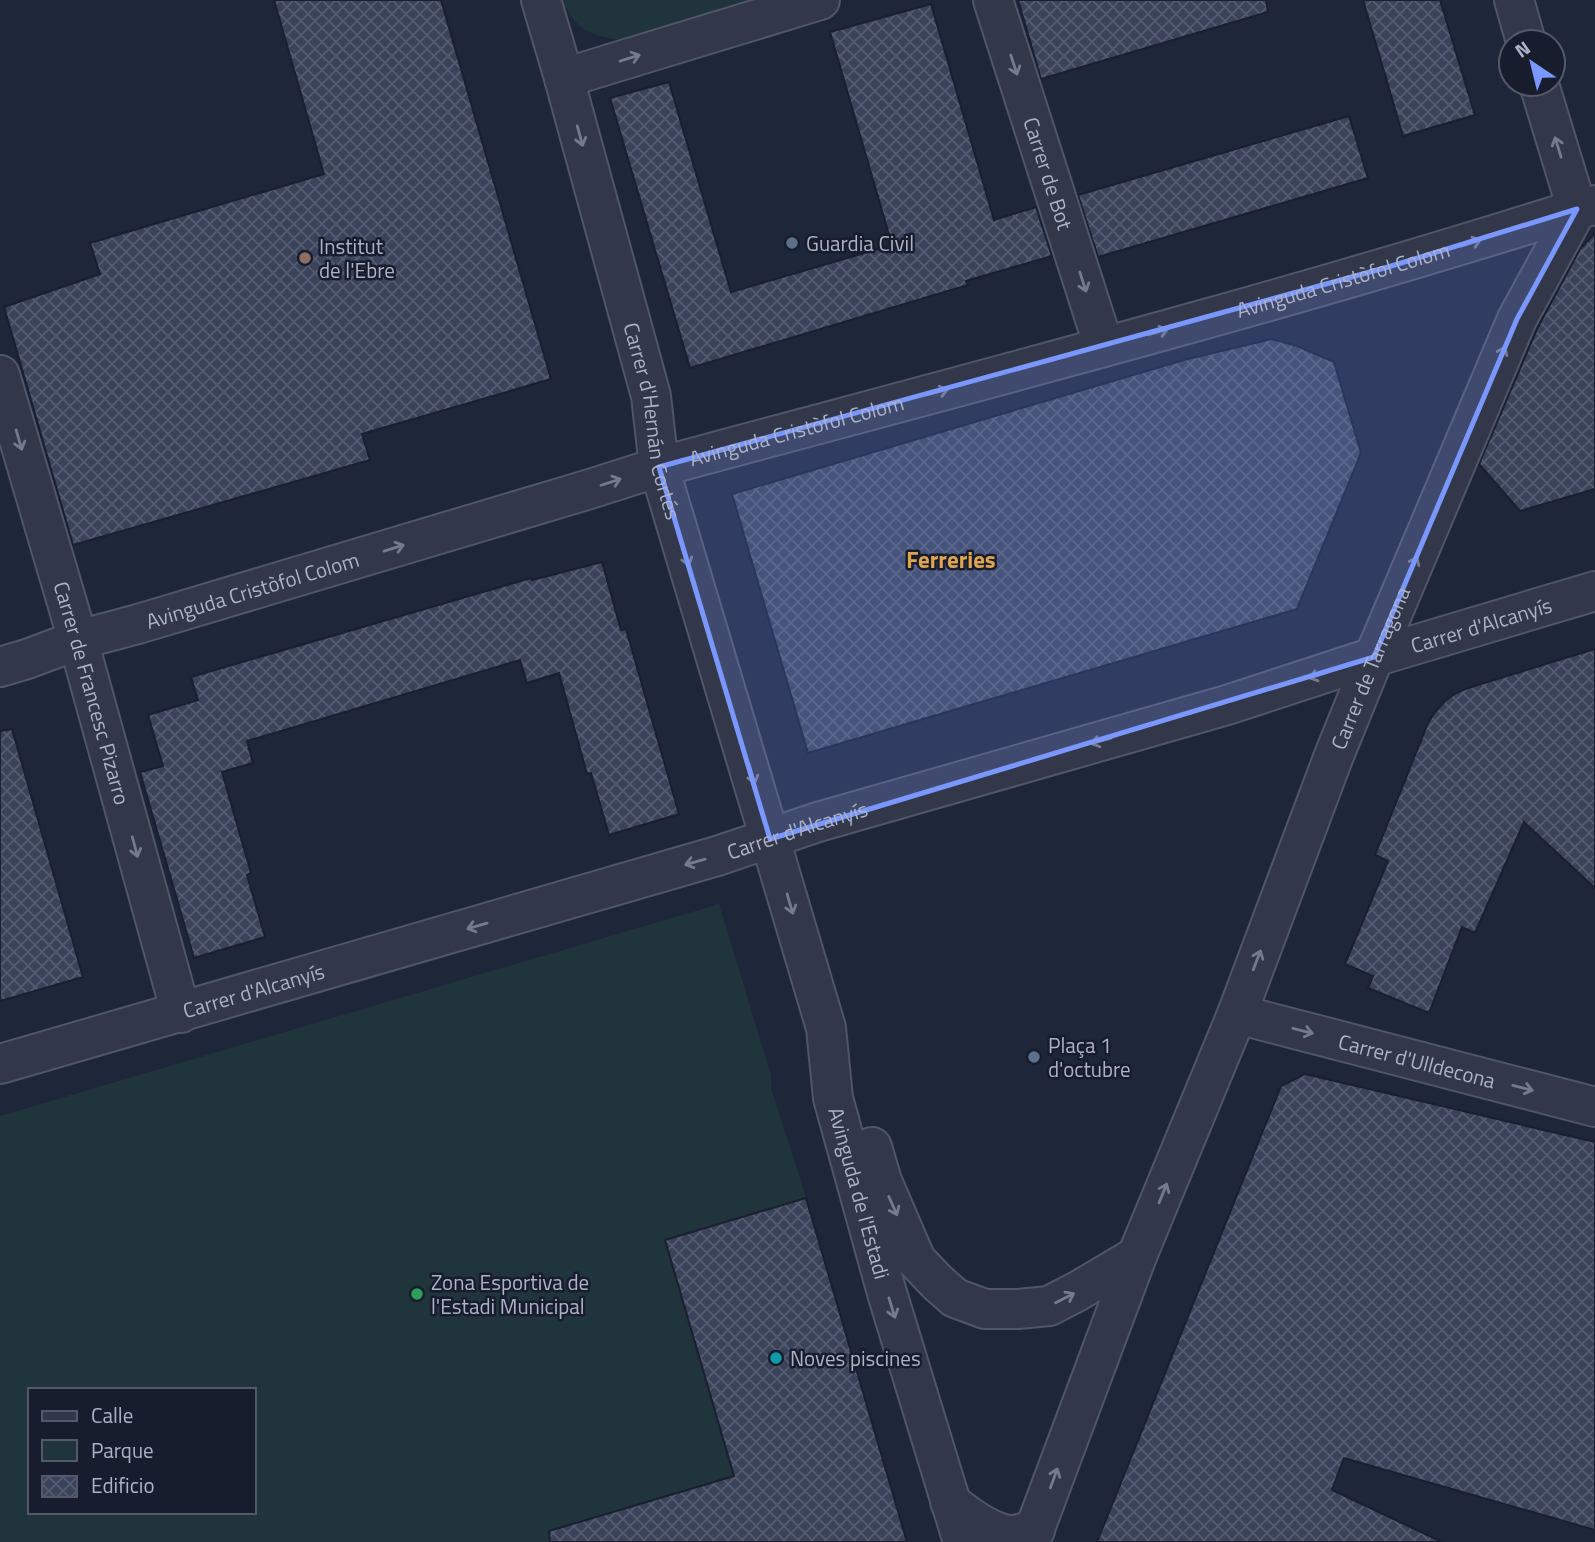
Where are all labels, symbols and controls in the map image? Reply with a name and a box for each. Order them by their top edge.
north arrow [1497,28,1567,98]
text: N [1508,33,1536,64]
one-way arrow [618,51,640,64]
one-way arrow [1008,54,1021,76]
street label: Carrer de Bot [1015,113,1082,234]
one-way arrow [575,125,588,147]
one-way arrow [1551,136,1564,158]
place label: Guardia Civil [806,227,914,259]
place label: Institut de l'Ebre [319,230,395,286]
street label: Avinguda Cristòfol Colom [1232,233,1454,326]
marker: Guardia Civil [784,235,800,251]
one-way arrow [1459,236,1481,248]
marker: Institut de l'Ebre [297,250,313,266]
one-way arrow [1078,270,1090,292]
street label: Carrer d'Hernán Cortés [616,319,690,524]
one-way arrow [1146,325,1168,338]
one-way arrow [1496,346,1509,368]
one-way arrow [927,384,949,397]
street label: Avinguda Cristòfol Colom [685,386,907,474]
one-way arrow [14,429,27,451]
one-way arrow [600,475,622,488]
one-way arrow [382,541,404,554]
district label: Ferreries [906,542,996,577]
street label: Avinguda Cristòfol Colom [142,543,363,637]
one-way arrow [681,544,693,566]
one-way arrow [1407,555,1420,577]
street label: Carrer de Francesc Pizarro [46,577,139,808]
street label: Carrer de Tarragona [1322,581,1418,754]
street label: Carrer d'Alcanyís [1407,589,1556,661]
one-way arrow [1308,670,1330,682]
one-way arrow [1090,736,1112,749]
one-way arrow [746,762,759,784]
street label: Carrer d'Alcanyís [723,793,871,868]
one-way arrow [130,836,143,858]
one-way arrow [685,856,707,869]
one-way arrow [785,893,798,915]
one-way arrow [466,920,488,933]
one-way arrow [1252,949,1265,971]
street label: Carrer d'Alcanyís [179,955,328,1026]
one-way arrow [1291,1025,1314,1038]
street label: Carrer d'Ulldecona [1335,1025,1500,1097]
place label: Plaça 1 d'octubre [1048,1029,1131,1085]
marker: Plaça 1 d'octubre [1026,1049,1042,1065]
one-way arrow [1511,1082,1534,1095]
street label: Avinguda de l'Estadi [820,1103,898,1282]
one-way arrow [1157,1183,1170,1205]
one-way arrow [887,1195,900,1216]
place label: Zona Esportiva de l'Estadi Municipal [431,1266,589,1322]
marker: Zona Esportiva de l'Estadi Municipal [409,1286,425,1302]
one-way arrow [1054,1290,1075,1304]
one-way arrow [886,1297,899,1319]
place label: Noves piscines [790,1342,921,1374]
marker: Noves piscines [768,1350,784,1366]
legend [28,1388,256,1514]
text: Calle [91,1399,133,1431]
text: Parque [91,1434,154,1466]
one-way arrow [1049,1467,1061,1489]
text: Edificio [91,1469,155,1501]

